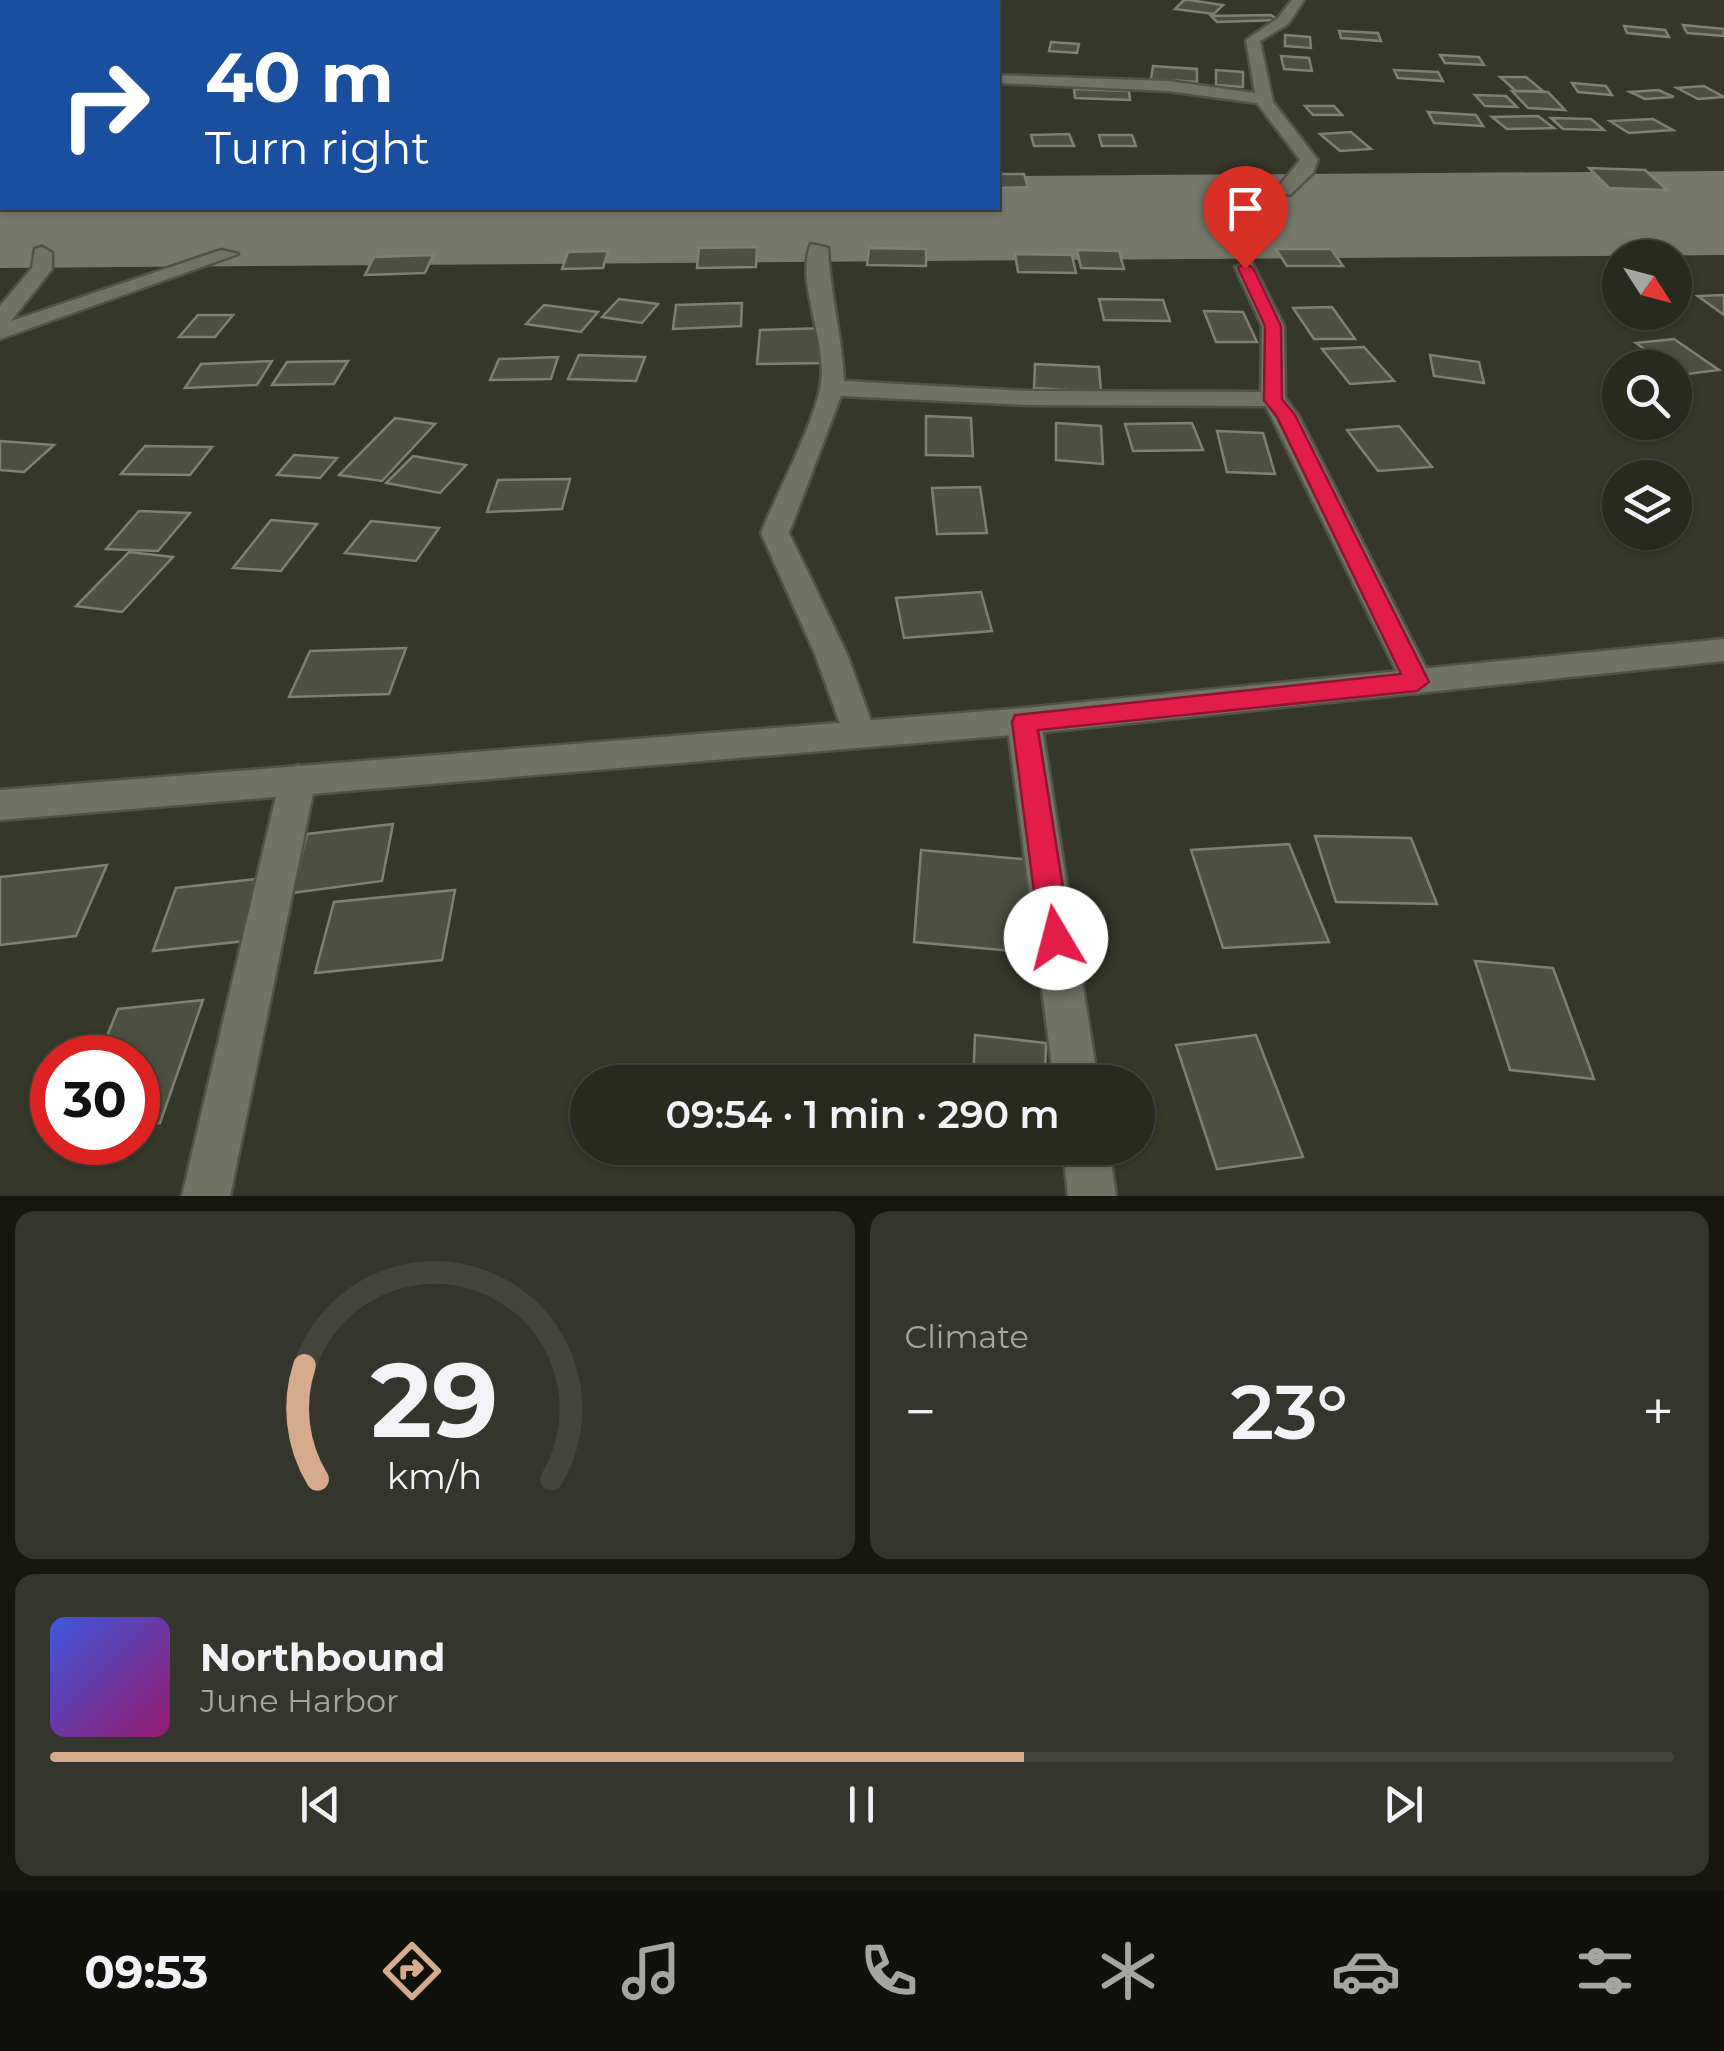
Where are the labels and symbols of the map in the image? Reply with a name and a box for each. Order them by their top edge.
pin [1203,166,1288,269]
north arrow [1602,240,1692,330]
position arrow [1004,886,1108,990]
speed limit sign: 30 [30,1035,160,1165]

